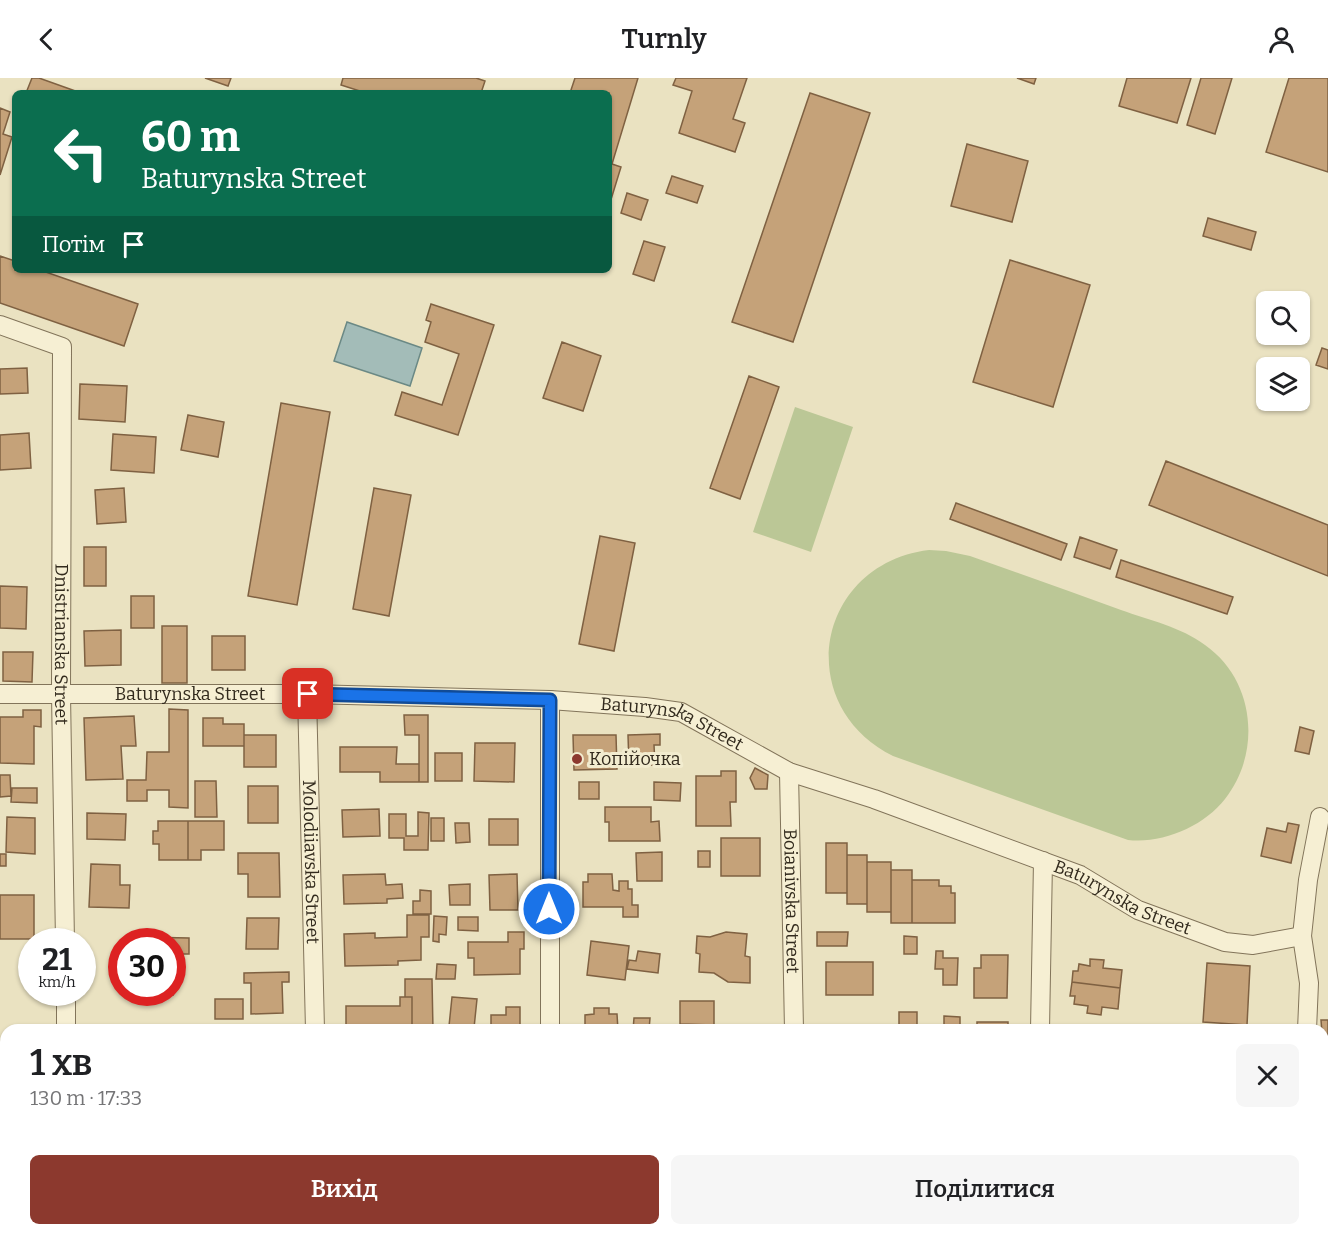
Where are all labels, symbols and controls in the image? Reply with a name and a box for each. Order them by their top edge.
icon: back [30,23,63,56]
text: Turnly [622,23,706,55]
icon: person [1265,23,1298,56]
text: 60 m [141,112,240,162]
icon: left [42,114,120,192]
text: Baturynska Street [141,163,366,195]
icon: arrive [117,228,150,261]
text: Потім [42,231,105,258]
map controls [1256,291,1310,411]
button: search [1256,291,1310,345]
button: layers [1256,357,1310,411]
street label: Dnistrianska Street [50,564,73,726]
pin [282,668,333,719]
icon: arrive [291,677,324,710]
street label: Baturynska Street [115,683,266,705]
street label: Baturynska Street [600,693,748,756]
place label: Копійочка [589,748,681,770]
marker: Копійочка [570,752,584,766]
street label: Molodiiavska Street [298,780,324,945]
street label: Boianivska Street [779,828,804,974]
street label: Baturynska Street [1051,855,1194,940]
position arrow [517,877,581,941]
speed limit sign: 30 [108,928,186,1006]
text: 21 [42,942,72,978]
text: km/h [38,973,76,991]
text: 1 хв [30,1041,92,1085]
button: close [1236,1044,1299,1107]
text: 130 m · 17:33 [30,1086,142,1110]
button: Вихід [30,1155,659,1224]
button: Поділитися [671,1155,1299,1224]

